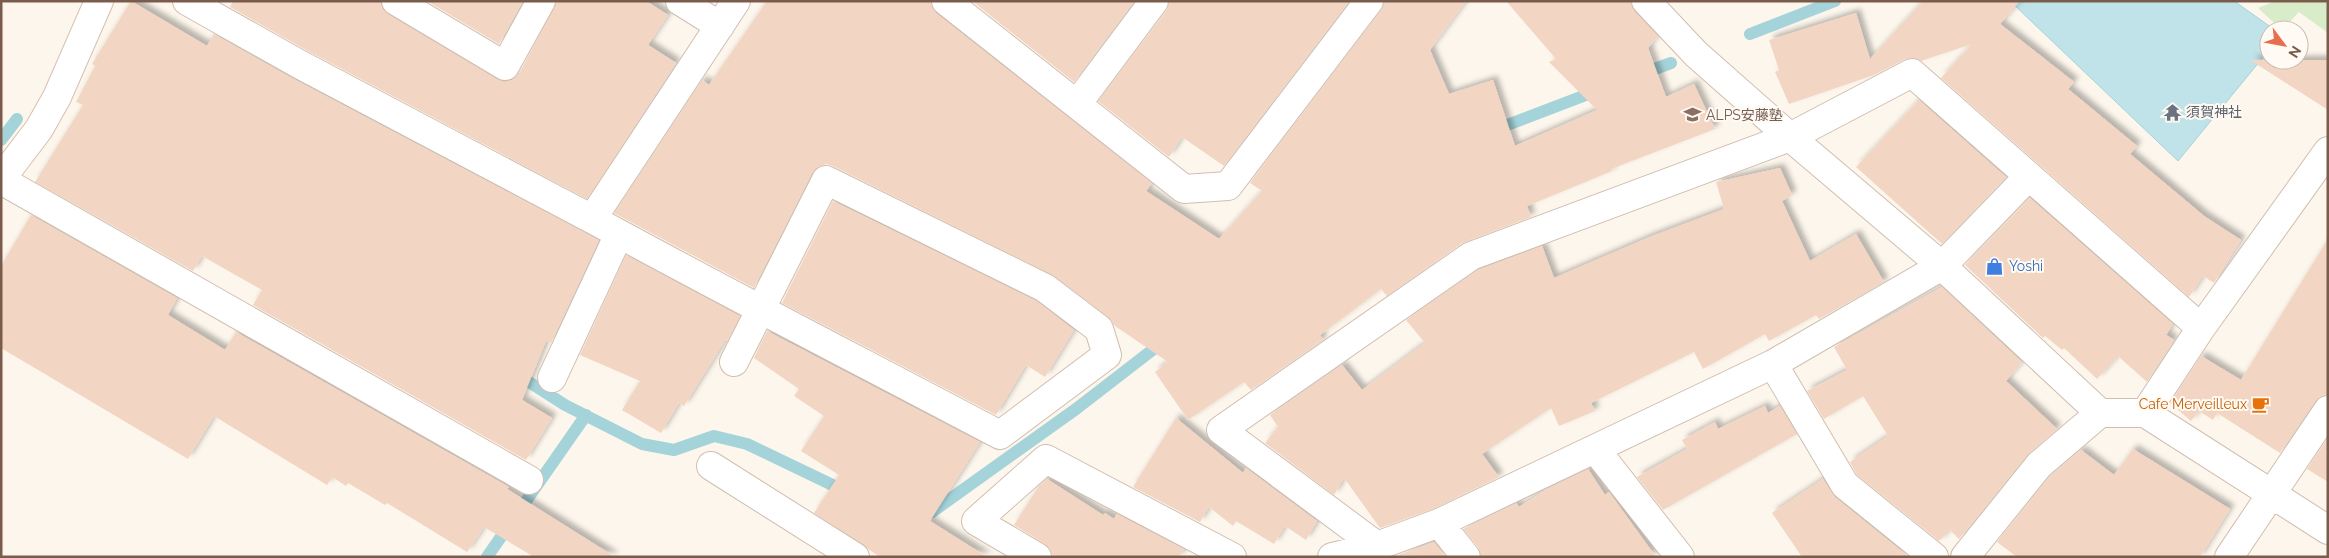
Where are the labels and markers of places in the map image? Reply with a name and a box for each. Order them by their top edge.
temple icon: 須賀神社 [2162,102,2182,122]
place label: 須賀神社 [2186,104,2242,120]
school or university icon: ALPS安藤塾 [1682,105,1702,125]
place label: ALPS安藤塾 [1706,107,1783,123]
shop icon: Yoshi [1985,256,2005,276]
place label: Yoshi [2009,258,2043,274]
cafe icon: Cafe Merveilleux [2251,394,2271,414]
place label: Cafe Merveilleux [2139,396,2247,412]

